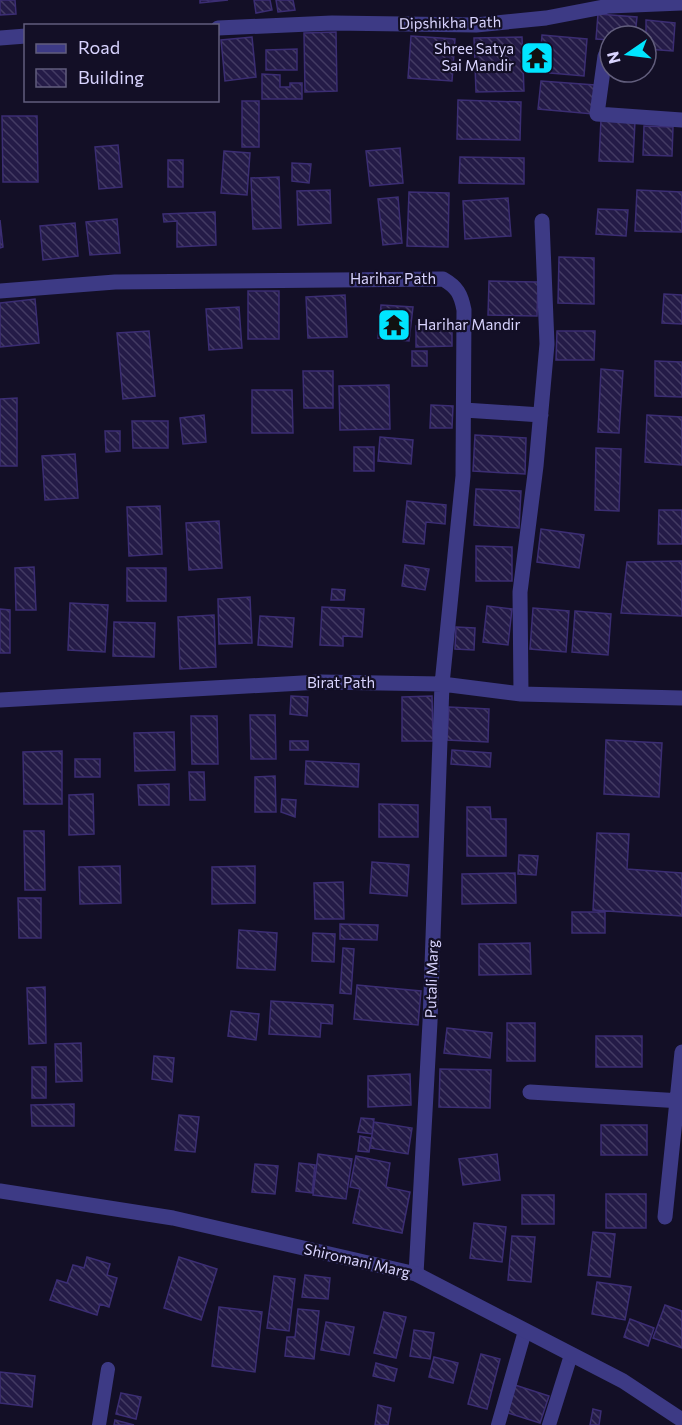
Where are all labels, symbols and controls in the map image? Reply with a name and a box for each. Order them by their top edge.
street label: Dipshikha Path [399,12,501,32]
legend [24,24,219,102]
north arrow [598,24,658,84]
text: Road [78,36,120,58]
place label: Shree Satya Sai Mandir [434,39,514,74]
temple icon: Shree Satya Sai Mandir [519,40,555,76]
text: N [602,50,624,66]
text: Building [78,66,144,88]
street label: Harihar Path [350,269,436,287]
temple icon: Harihar Mandir [376,307,412,343]
place label: Harihar Mandir [417,315,520,333]
street label: Birat Path [307,673,375,691]
street label: Putali Marg [421,939,441,1019]
street label: Shiromani Marg [302,1239,412,1281]

